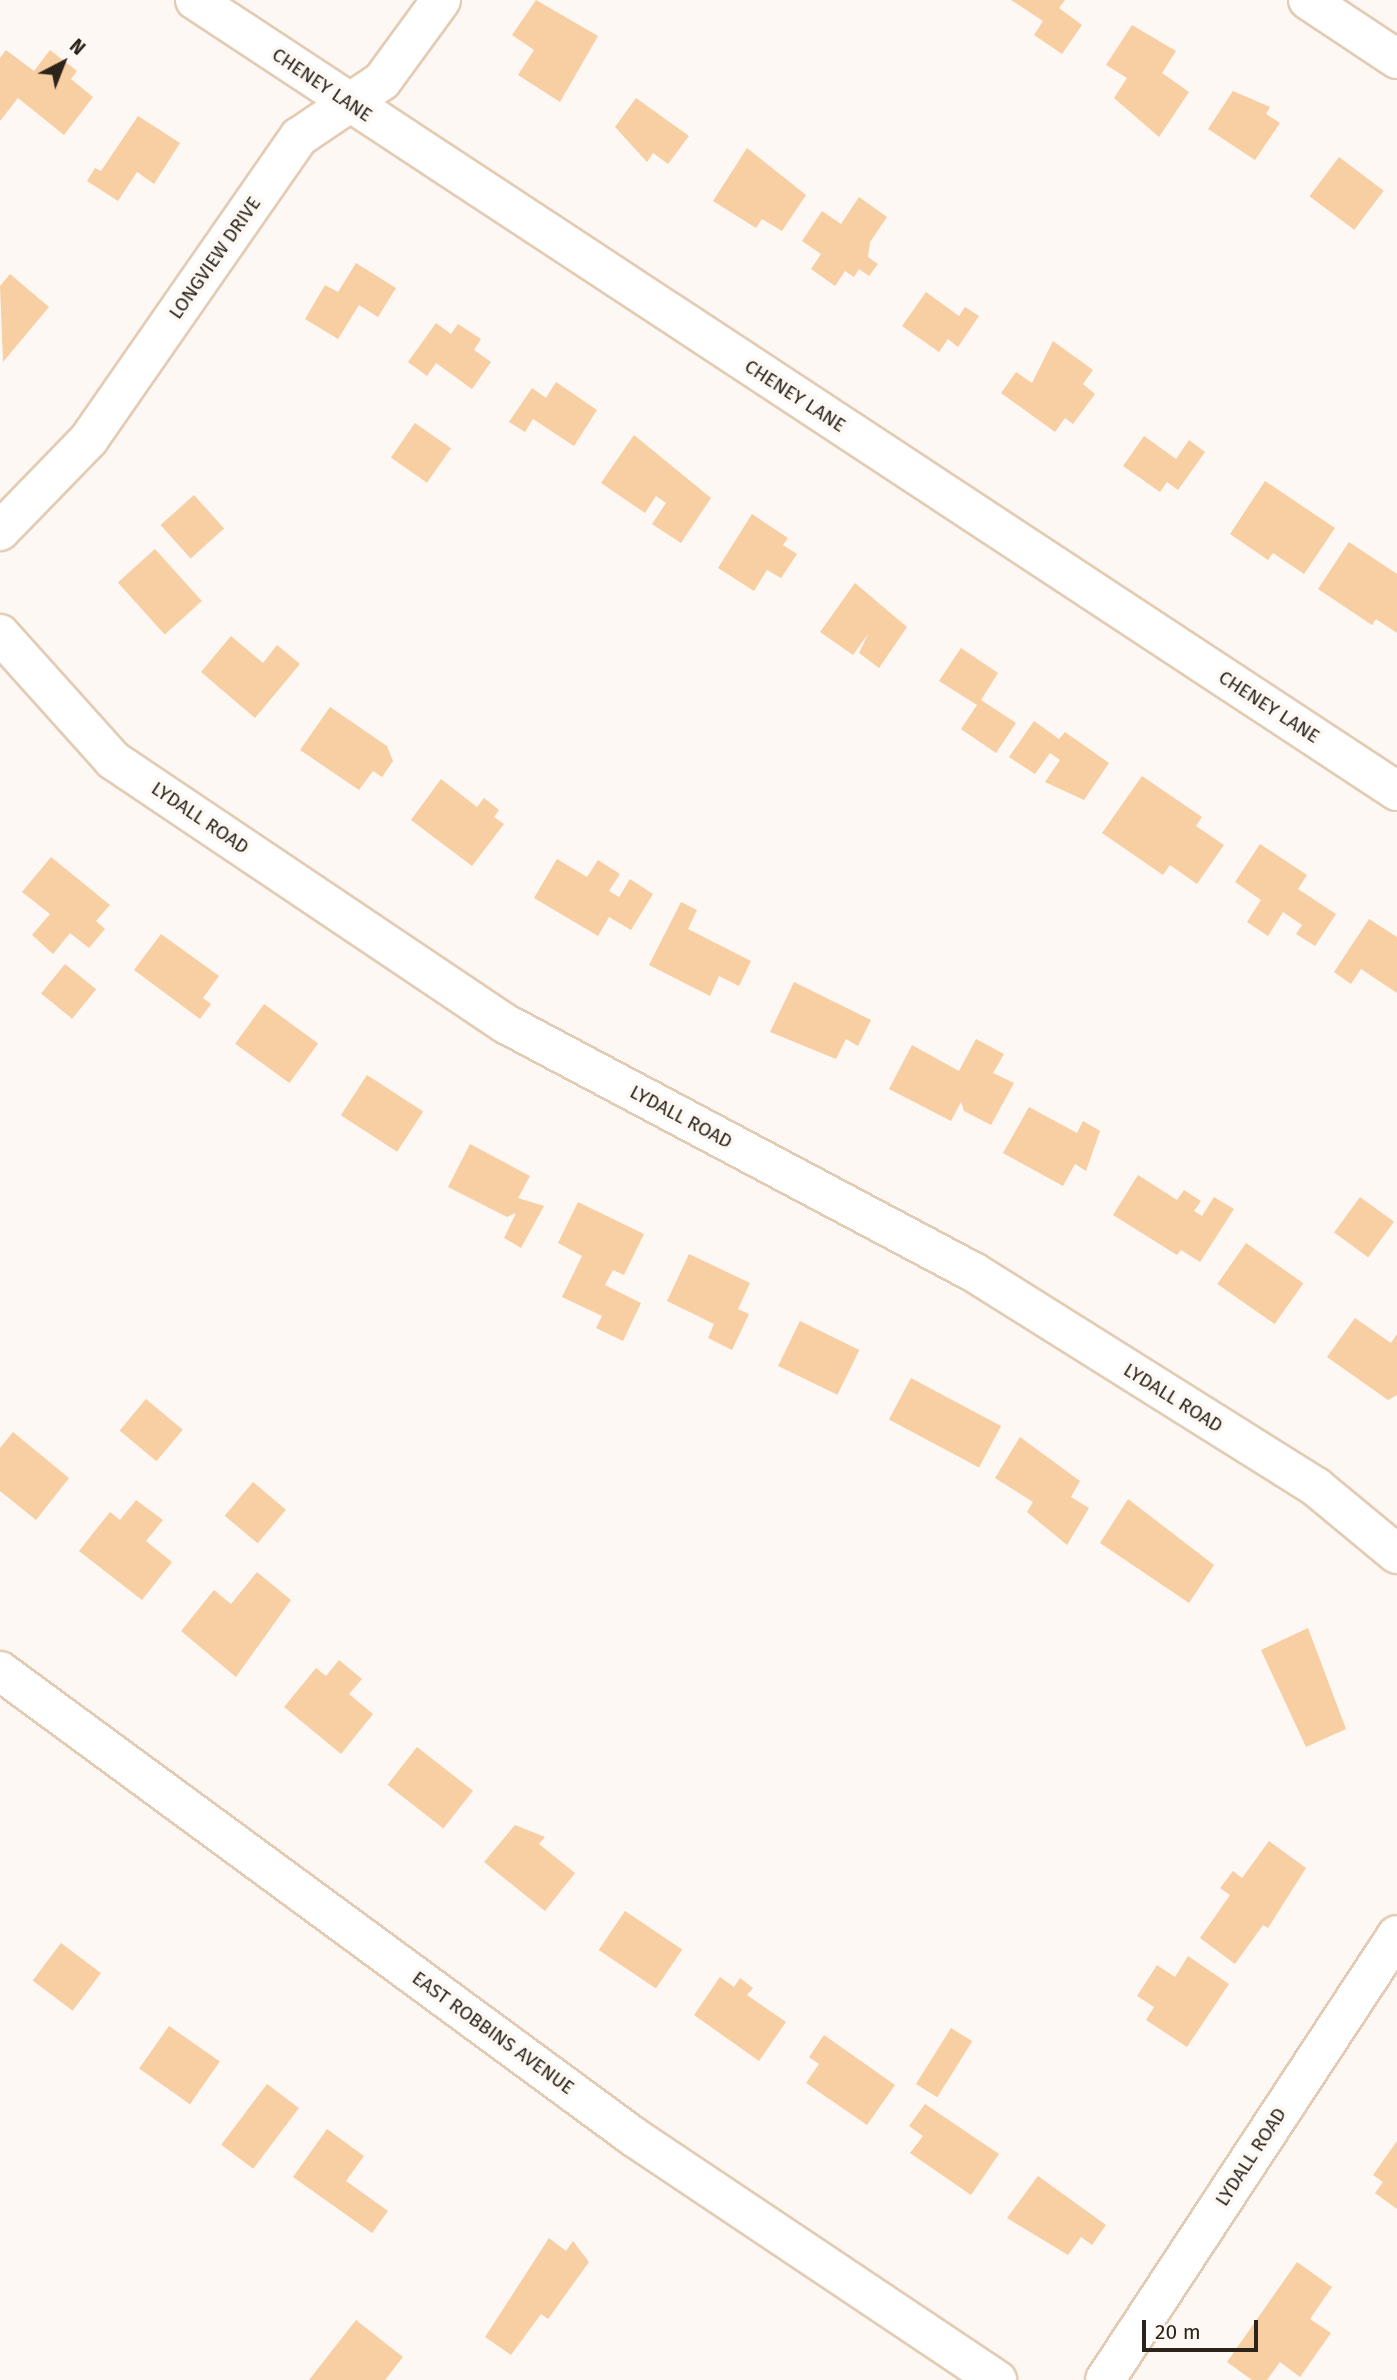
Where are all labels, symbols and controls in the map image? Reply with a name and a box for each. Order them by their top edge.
north arrow [28,28,98,98]
text: N [65,34,90,60]
street label: CHENEY LANE [268,43,376,127]
street label: LONGVIEW DRIVE [164,193,266,323]
street label: CHENEY LANE [740,355,850,437]
street label: CHENEY LANE [1214,666,1324,748]
street label: LYDALL ROAD [147,777,253,859]
street label: LYDALL ROAD [626,1081,736,1153]
street label: LYDALL ROAD [1119,1359,1227,1437]
street label: EAST ROBBINS AVENUE [408,1967,578,2099]
street label: LYDALL ROAD [1211,2104,1291,2210]
scale bar [1145,2306,1260,2350]
text: 20 m [1155,2319,1201,2345]

